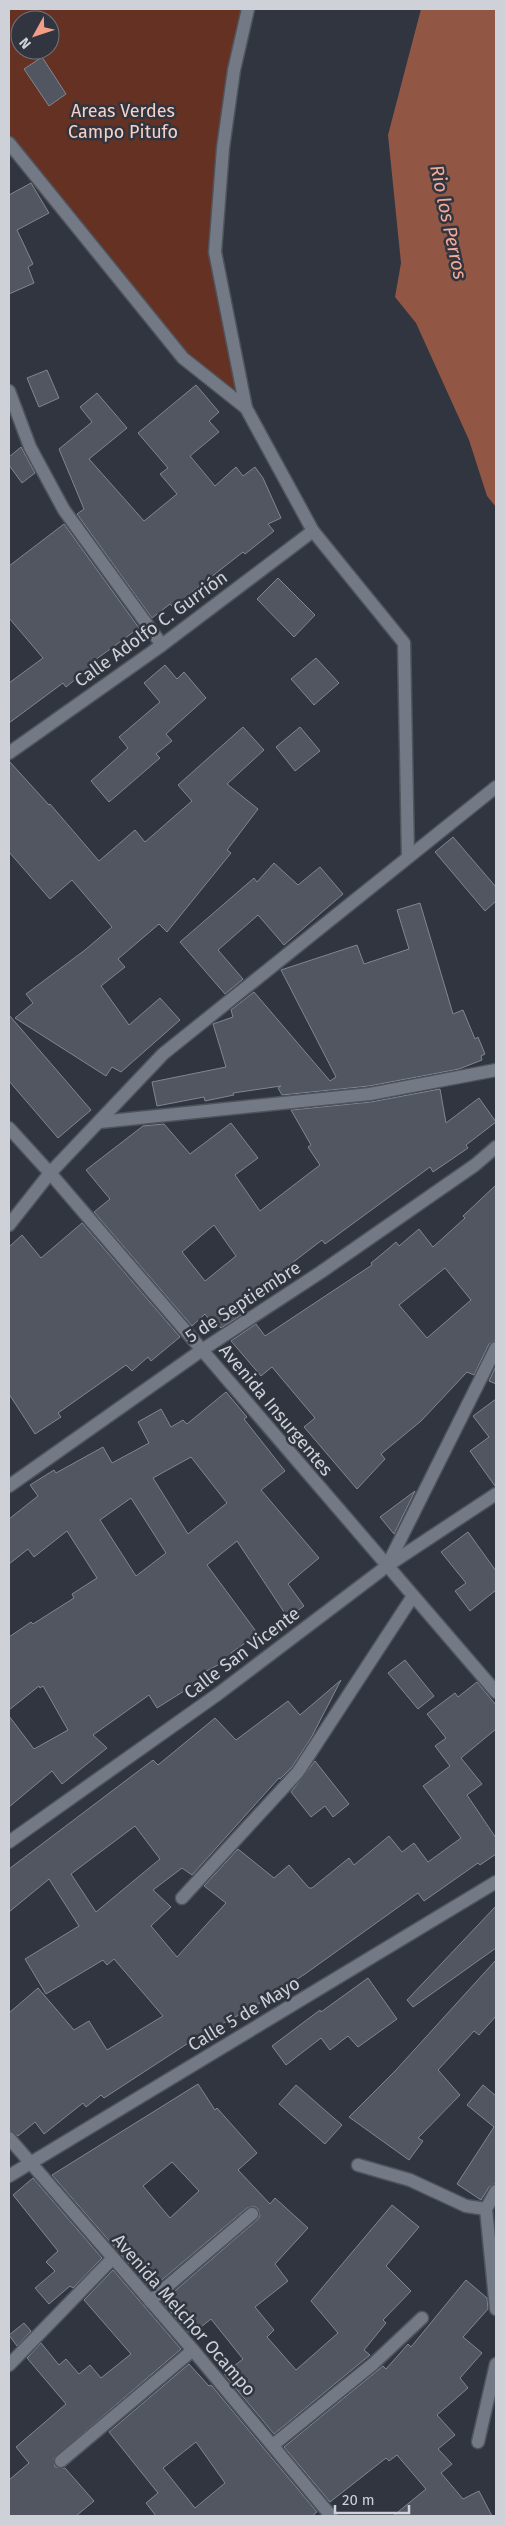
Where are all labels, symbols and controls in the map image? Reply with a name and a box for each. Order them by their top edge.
north arrow [10,10,60,60]
text: N [16,34,35,52]
park label: Areas Verdes Campo Pitufo [68,100,178,143]
water label: Rio los Perros [425,163,472,282]
street label: Calle Adolfo C. Gurrión [70,566,232,692]
street label: 5 de Septiembre [181,1257,305,1347]
street label: Avenida Insurgentes [214,1340,338,1480]
street label: Calle San Vicente [180,1602,304,1704]
street label: Calle 5 de Mayo [184,1972,304,2056]
street label: Avenida Melchor Ocampo [108,2229,260,2401]
scale bar [335,2482,409,2514]
text: 20 m [342,2491,375,2509]

